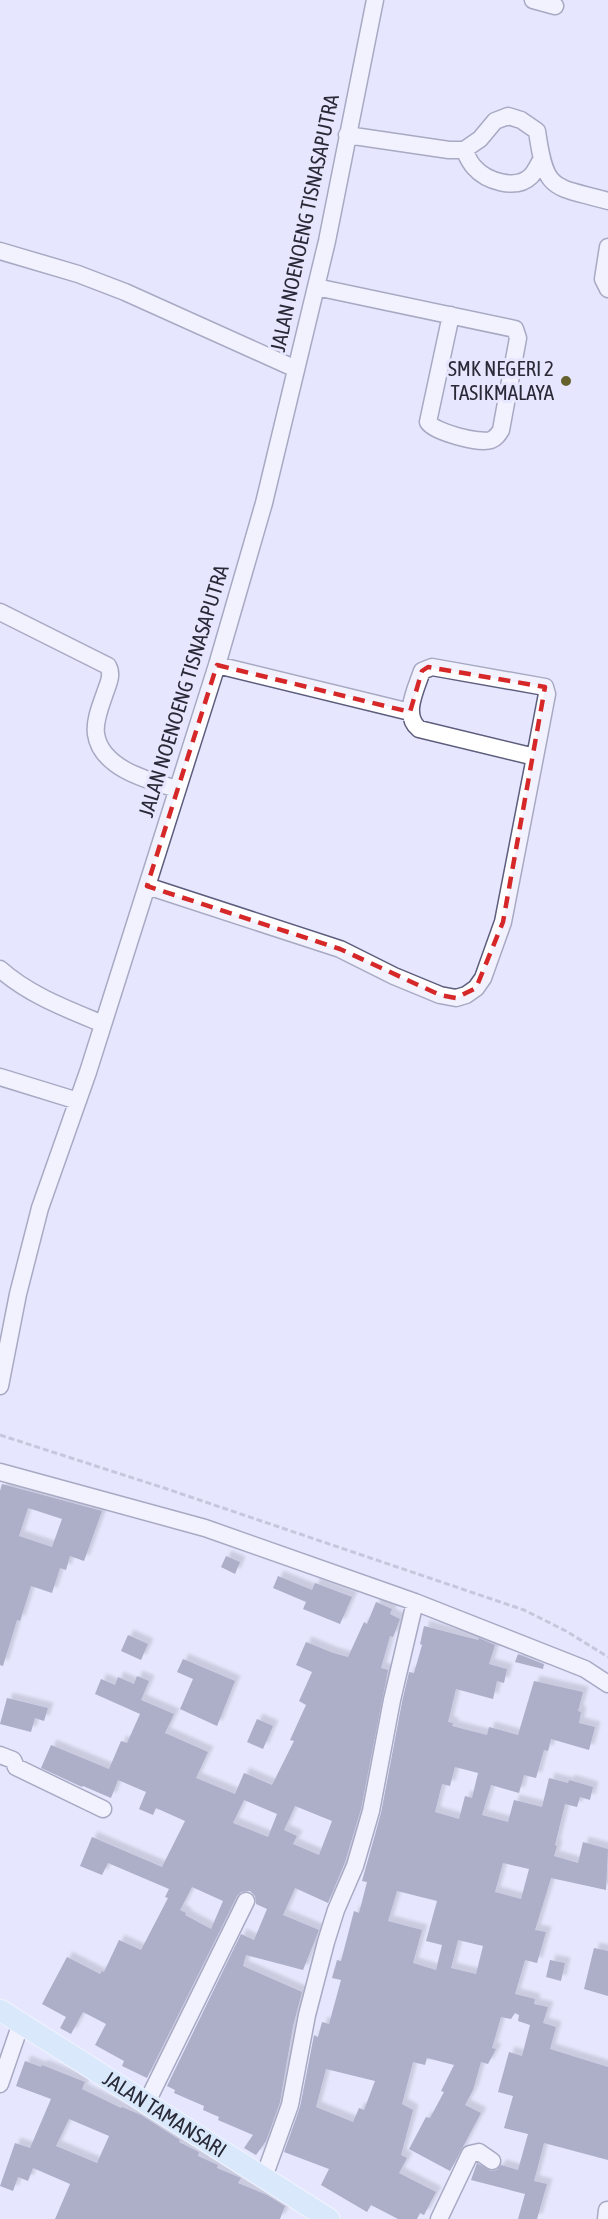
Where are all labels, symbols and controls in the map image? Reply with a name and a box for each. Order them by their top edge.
street label: JALAN NOENOENG TISNASAPUTRA [265,91,343,354]
place label: SMK NEGERI 2 TASIKMALAYA [448,356,555,404]
marker: SMK NEGERI 2 TASIKMALAYA [559,374,573,388]
street label: JALAN NOENOENG TISNASAPUTRA [133,561,233,820]
street label: JALAN TAMANSARI [99,2066,231,2162]

